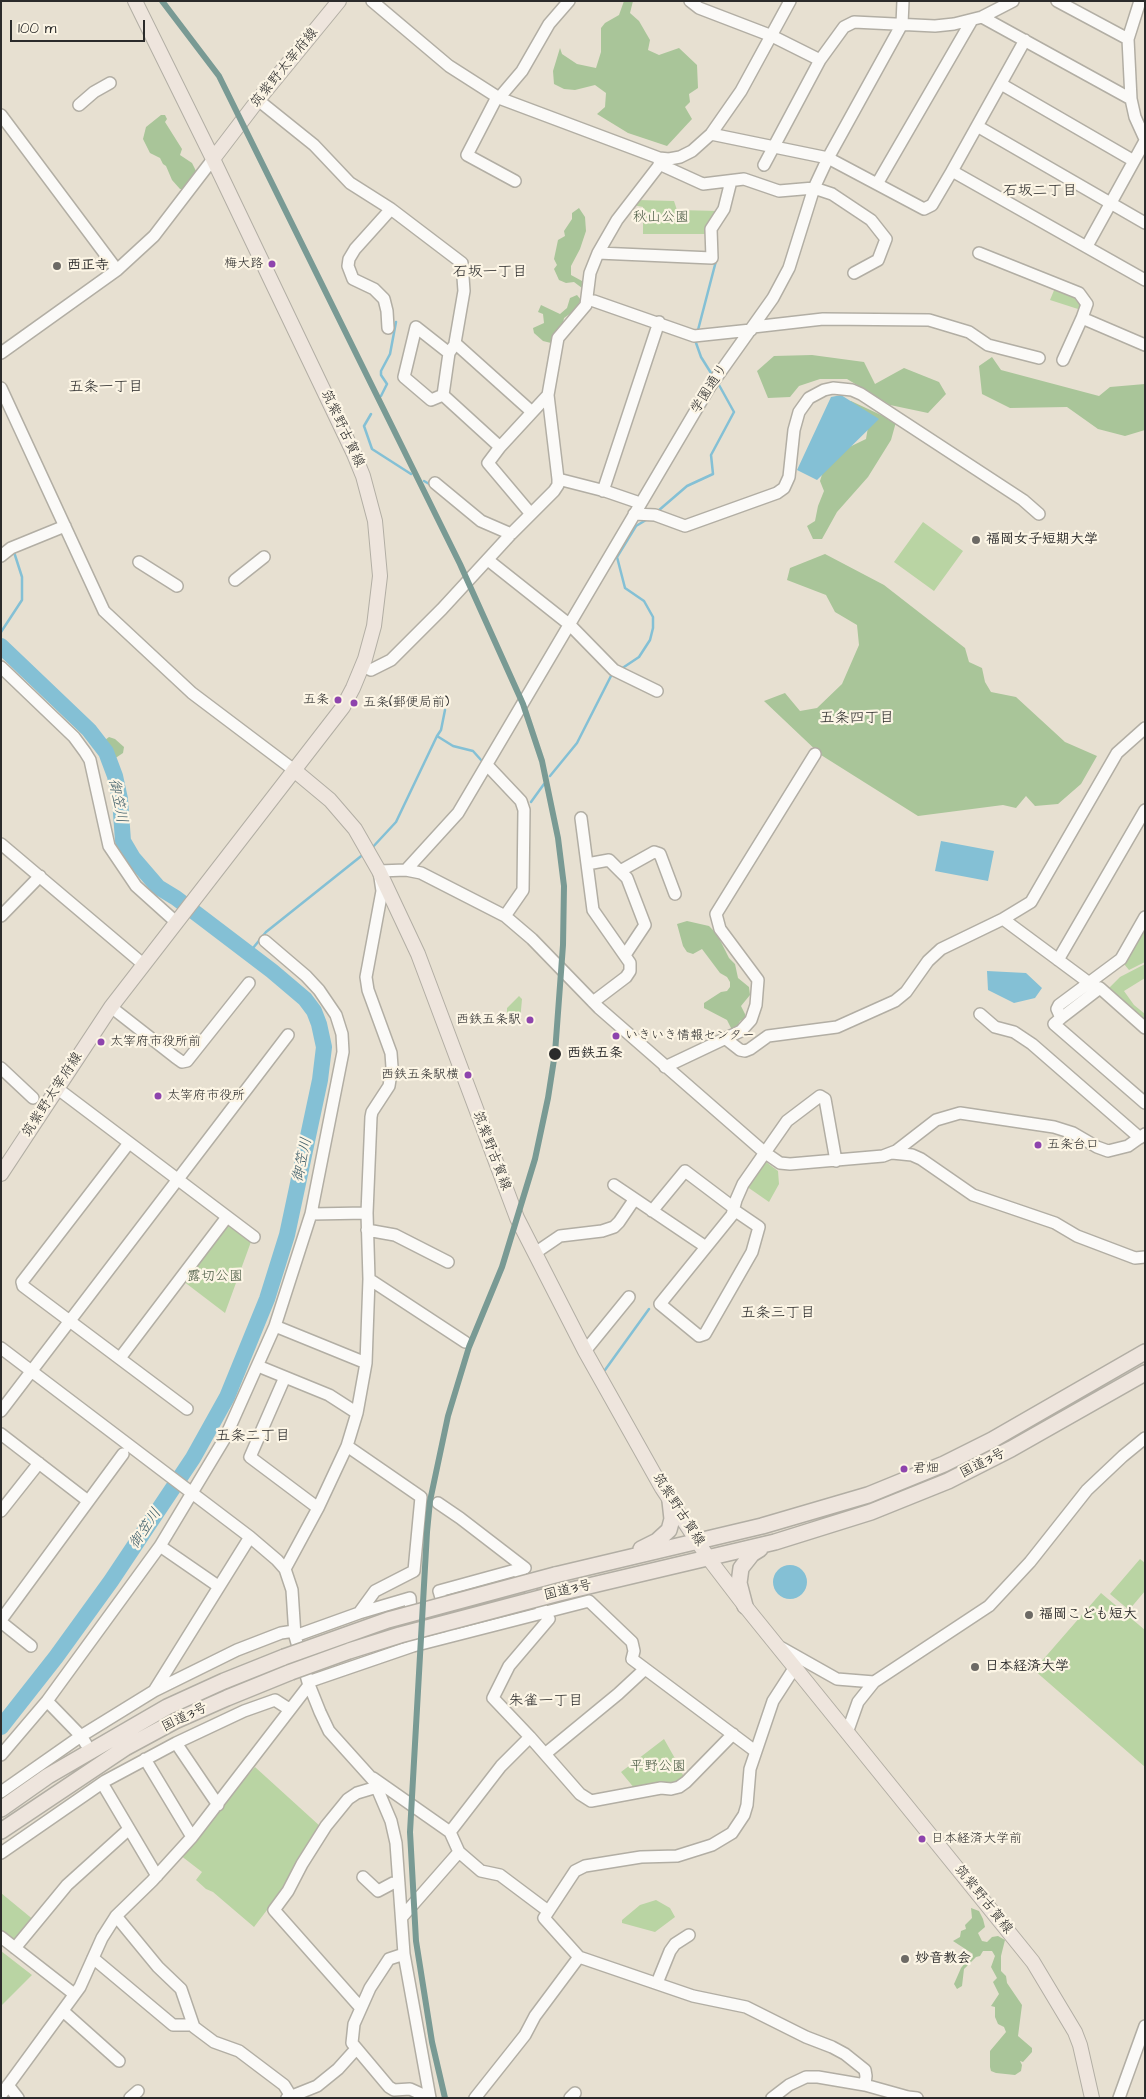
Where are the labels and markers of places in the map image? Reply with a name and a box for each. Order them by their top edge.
place label: 梅大路 [224,256,263,272]
place label: 西正寺 [67,258,109,274]
marker: 梅大路 [267,259,277,269]
marker: 西正寺 [51,260,63,272]
place label: 福岡女子短期大学 [986,532,1098,548]
marker: 福岡女子短期大学 [970,534,982,546]
place label: 五条 [303,692,329,708]
marker: 五条 [333,695,343,705]
place label: 五条(郵便局前) [363,695,449,711]
marker: 五条(郵便局前) [349,698,359,708]
place label: 西鉄五条駅 [456,1012,521,1028]
marker: 西鉄五条駅 [525,1015,535,1025]
place label: いきいき情報センター [625,1028,755,1044]
marker: いきいき情報センター [611,1031,621,1041]
place label: 太宰府市役所前 [110,1034,201,1050]
marker: 太宰府市役所前 [96,1037,106,1047]
marker: 西鉄五条 [547,1046,563,1062]
place label: 西鉄五条 [567,1046,623,1062]
place label: 西鉄五条駅横 [381,1067,459,1083]
marker: 西鉄五条駅横 [463,1070,473,1080]
place label: 太宰府市役所 [167,1088,245,1104]
marker: 太宰府市役所 [153,1091,163,1101]
place label: 五条台口 [1047,1137,1099,1153]
marker: 五条台口 [1033,1140,1043,1150]
place label: 君畑 [913,1461,939,1477]
marker: 君畑 [899,1464,909,1474]
place label: 福岡こども短大 [1039,1607,1137,1623]
marker: 福岡こども短大 [1023,1609,1035,1621]
place label: 日本経済大学 [985,1659,1069,1675]
marker: 日本経済大学 [969,1661,981,1673]
place label: 日本経済大学前 [931,1831,1022,1847]
marker: 日本経済大学前 [917,1834,927,1844]
place label: 妙音教会 [915,1951,971,1967]
marker: 妙音教会 [899,1953,911,1965]

